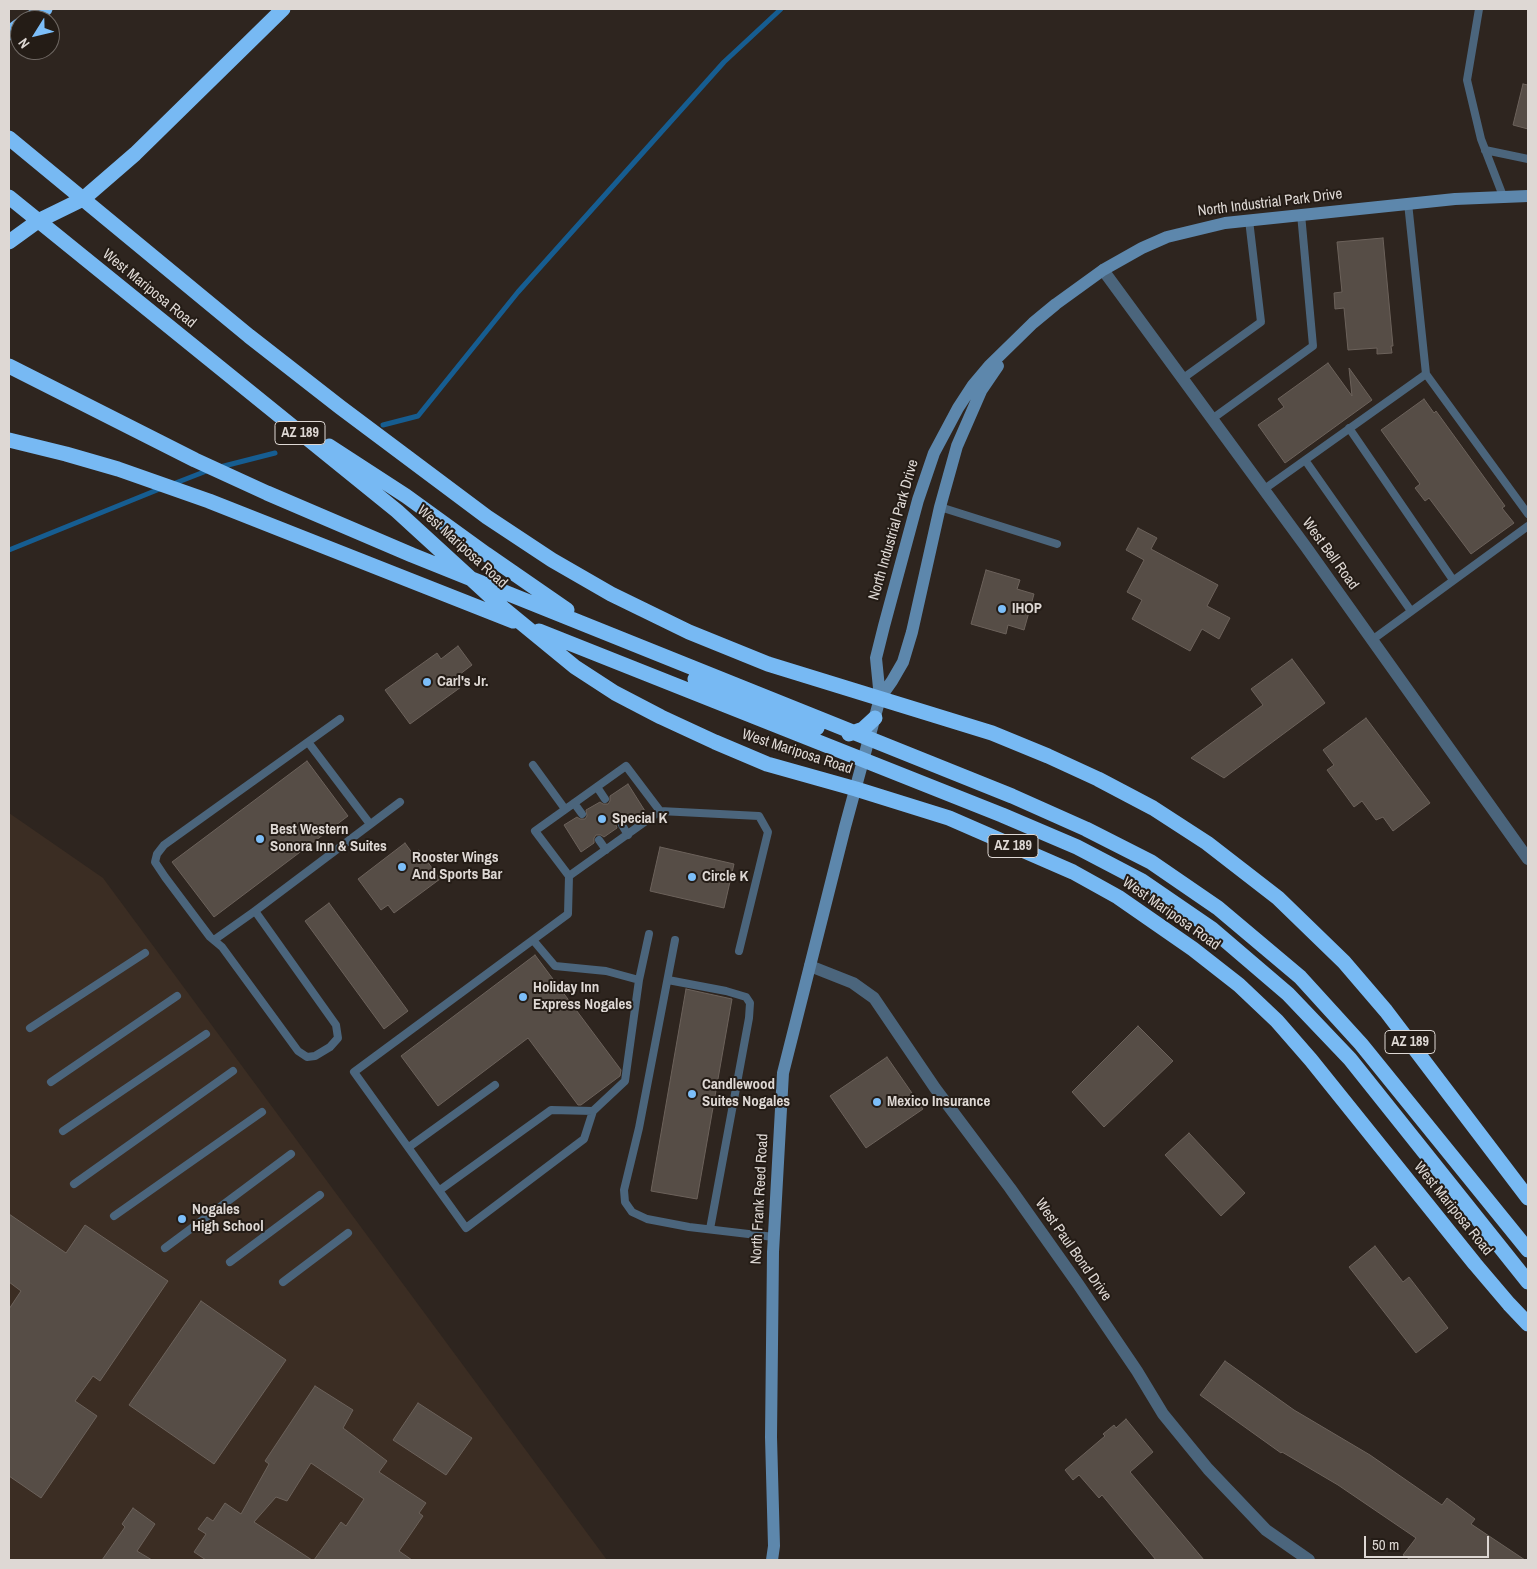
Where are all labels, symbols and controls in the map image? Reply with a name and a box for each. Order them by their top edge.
north arrow [10,10,60,60]
text: N [14,35,33,52]
street label: North Industrial Park Drive [1197,185,1343,221]
street label: West Mariposa Road [99,246,199,332]
road number: AZ 189 [275,422,325,444]
street label: North Industrial Park Drive [865,458,923,602]
street label: West Mariposa Road [413,502,511,592]
street label: West Bell Road [1298,515,1362,593]
place label: IHOP [1012,600,1042,618]
marker: IHOP [996,603,1008,615]
place label: Carl's Jr. [437,673,488,691]
marker: Carl's Jr. [421,676,433,688]
street label: West Mariposa Road [739,726,855,778]
place label: Special K [612,810,667,828]
marker: Special K [596,813,608,825]
place label: Best Western Sonora Inn & Suites [270,821,387,856]
marker: Best Western Sonora Inn & Suites [254,833,266,845]
road number: AZ 189 [988,834,1038,858]
place label: Rooster Wings And Sports Bar [412,849,502,884]
marker: Rooster Wings And Sports Bar [396,861,408,873]
place label: Circle K [702,868,748,886]
marker: Circle K [686,871,698,883]
street label: West Mariposa Road [1119,874,1223,954]
place label: Holiday Inn Express Nogales [533,979,632,1014]
marker: Holiday Inn Express Nogales [517,991,529,1003]
road number: AZ 189 [1385,1030,1435,1054]
place label: Candlewood Suites Nogales [702,1076,790,1111]
marker: Candlewood Suites Nogales [686,1088,698,1100]
place label: Mexico Insurance [887,1093,990,1111]
marker: Mexico Insurance [871,1096,883,1108]
street label: North Frank Reed Road [748,1133,772,1265]
street label: West Mariposa Road [1410,1159,1496,1259]
street label: West Paul Bond Drive [1031,1195,1115,1305]
place label: Nogales High School [192,1201,264,1236]
marker: Nogales High School [176,1213,188,1225]
scale bar [1367,1526,1492,1558]
text: 50 m [1372,1534,1399,1555]

